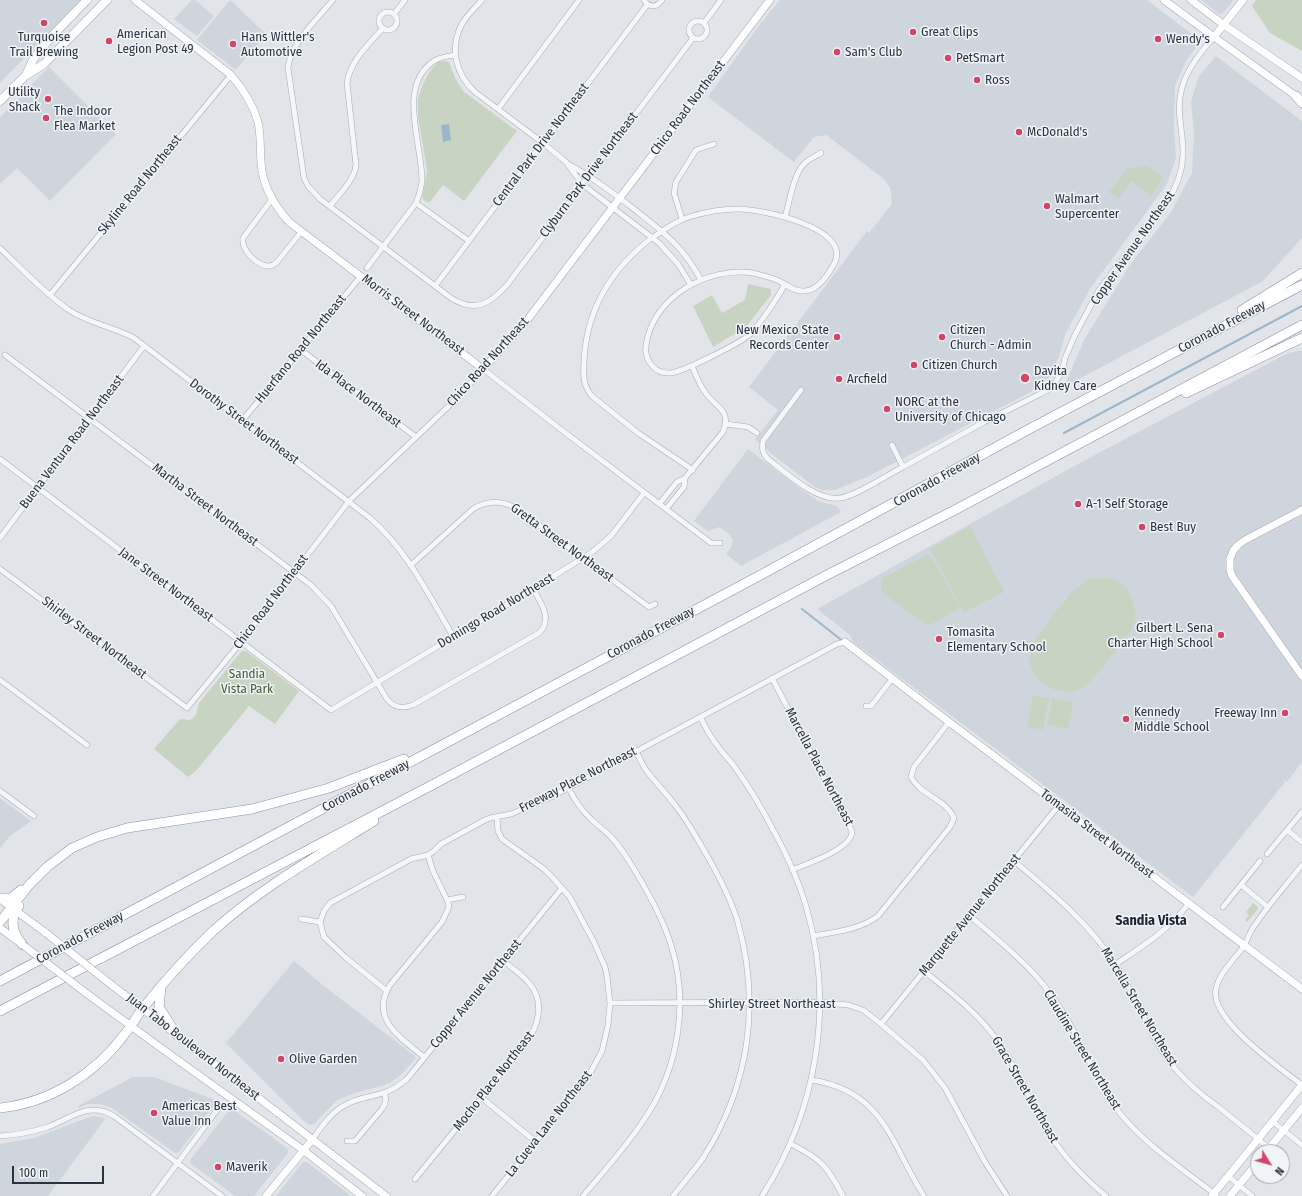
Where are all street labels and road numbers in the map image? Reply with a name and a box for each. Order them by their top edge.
street label: Chico Road Northeast [647,58,729,158]
street label: Central Park Drive Northeast [490,80,592,210]
street label: Clyburn Park Drive Northeast [537,109,641,241]
street label: Skyline Road Northeast [95,132,185,238]
street label: Copper Avenue Northeast [1088,188,1178,308]
street label: Morris Street Northeast [358,271,468,359]
street label: Huerfano Road Northeast [252,292,350,406]
street label: Coronado Freeway [1176,297,1268,357]
street label: Chico Road Northeast [444,314,532,410]
street label: Ida Place Northeast [312,357,404,431]
street label: Buena Ventura Road Northeast [17,372,127,512]
street label: Dorothy Street Northeast [186,376,302,468]
street label: Coronado Freeway [891,450,983,510]
street label: Martha Street Northeast [149,460,261,550]
street label: Gretta Street Northeast [507,500,617,586]
street label: Jane Street Northeast [116,544,216,626]
street label: Chico Road Northeast [230,552,312,652]
street label: Domingo Road Northeast [435,570,557,652]
street label: Shirley Street Northeast [38,593,150,683]
street label: Coronado Freeway [605,603,697,663]
street label: Marcella Place Northeast [781,705,857,829]
street label: Freeway Place Northeast [517,744,639,816]
street label: Coronado Freeway [320,756,412,816]
street label: Tomasita Street Northeast [1037,786,1157,882]
street label: Marquette Avenue Northeast [916,851,1024,979]
street label: Coronado Freeway [34,908,126,968]
street label: Copper Avenue Northeast [427,936,525,1052]
street label: Marcella Street Northeast [1097,945,1181,1069]
street label: Claudine Street Northeast [1040,987,1124,1113]
street label: Juan Tabo Boulevard Northeast [123,990,263,1104]
street label: Shirley Street Northeast [708,996,836,1012]
street label: Mocho Place Northeast [450,1028,538,1134]
street label: Grace Street Northeast [988,1034,1062,1146]
street label: La Cueva Lane Northeast [503,1068,595,1180]

